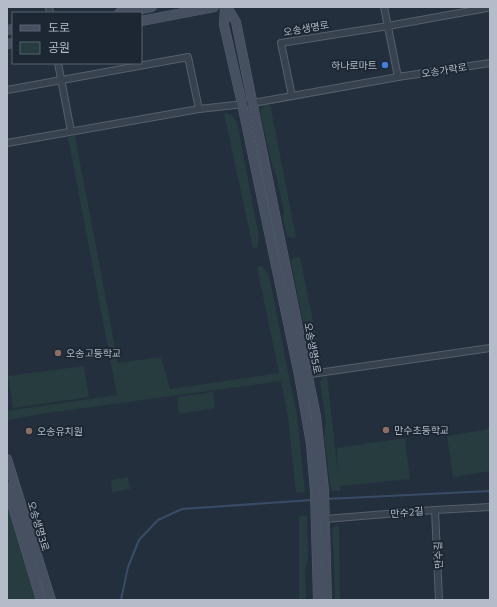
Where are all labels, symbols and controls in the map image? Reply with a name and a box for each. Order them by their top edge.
legend [12,12,142,64]
street label: 오송생명로 [282,18,330,38]
text: 도로 [48,20,70,34]
text: 공원 [48,40,70,54]
place label: 하나로마트 [331,59,377,71]
marker: 하나로마트 [380,60,390,70]
street label: 오송가락로 [420,60,468,80]
street label: 오송생명5로 [302,321,324,375]
place label: 오송고등학교 [66,347,121,359]
marker: 오송고등학교 [53,348,63,358]
place label: 만수초등학교 [394,424,449,436]
place label: 오송유치원 [37,425,83,437]
marker: 만수초등학교 [381,425,391,435]
marker: 오송유치원 [24,426,34,436]
street label: 오송생명3로 [26,500,52,552]
street label: 만수2길 [390,505,424,519]
street label: 만수길 [432,541,444,569]

